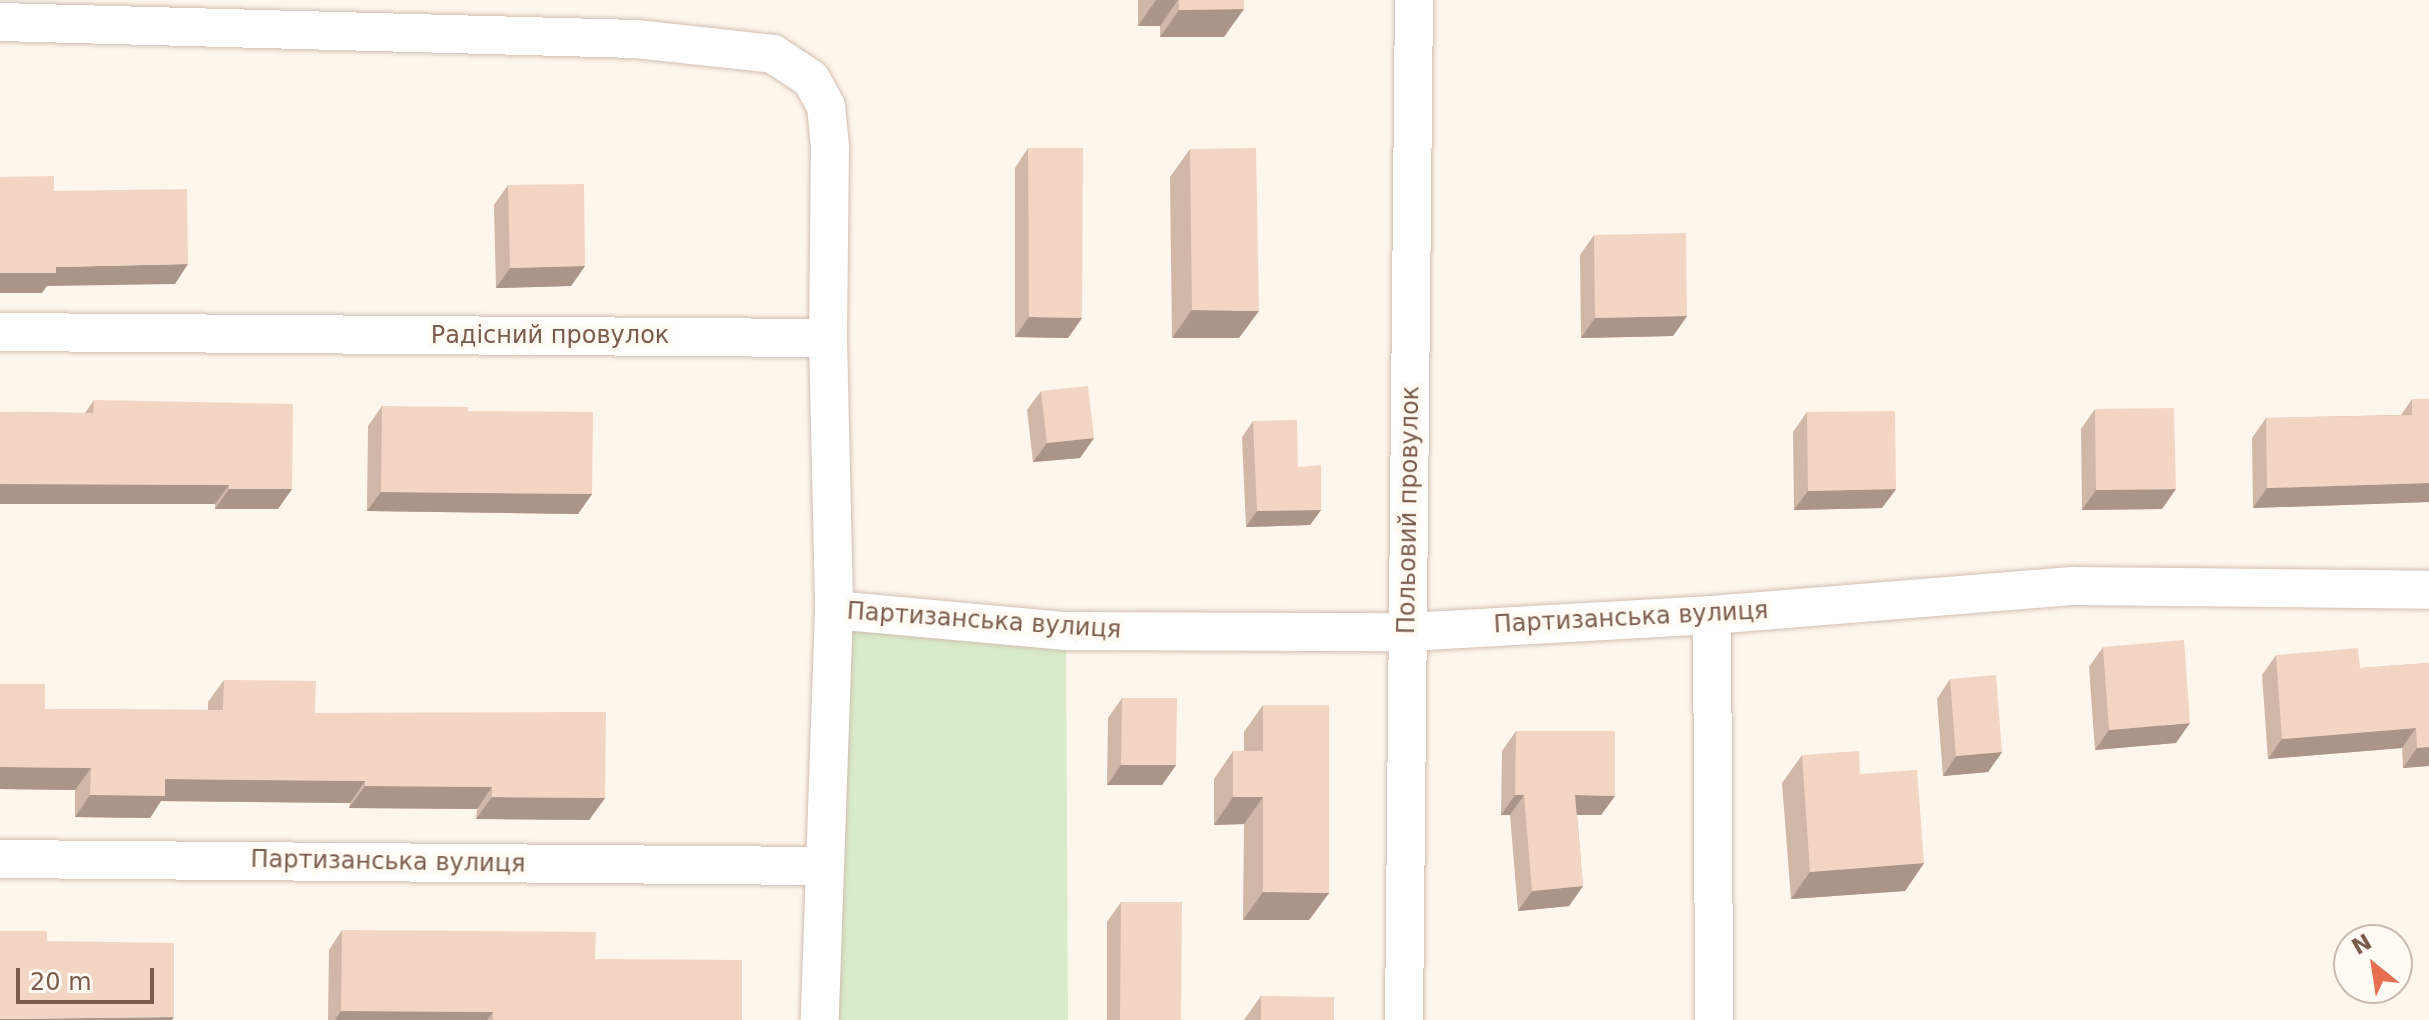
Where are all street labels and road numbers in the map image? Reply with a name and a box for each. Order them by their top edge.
street label: Радісний провулок [431,322,669,350]
street label: Польовий провулок [1392,386,1426,634]
street label: Партизанська вулиця [1493,596,1769,640]
street label: Партизанська вулиця [846,597,1122,645]
street label: Партизанська вулиця [250,845,526,879]

